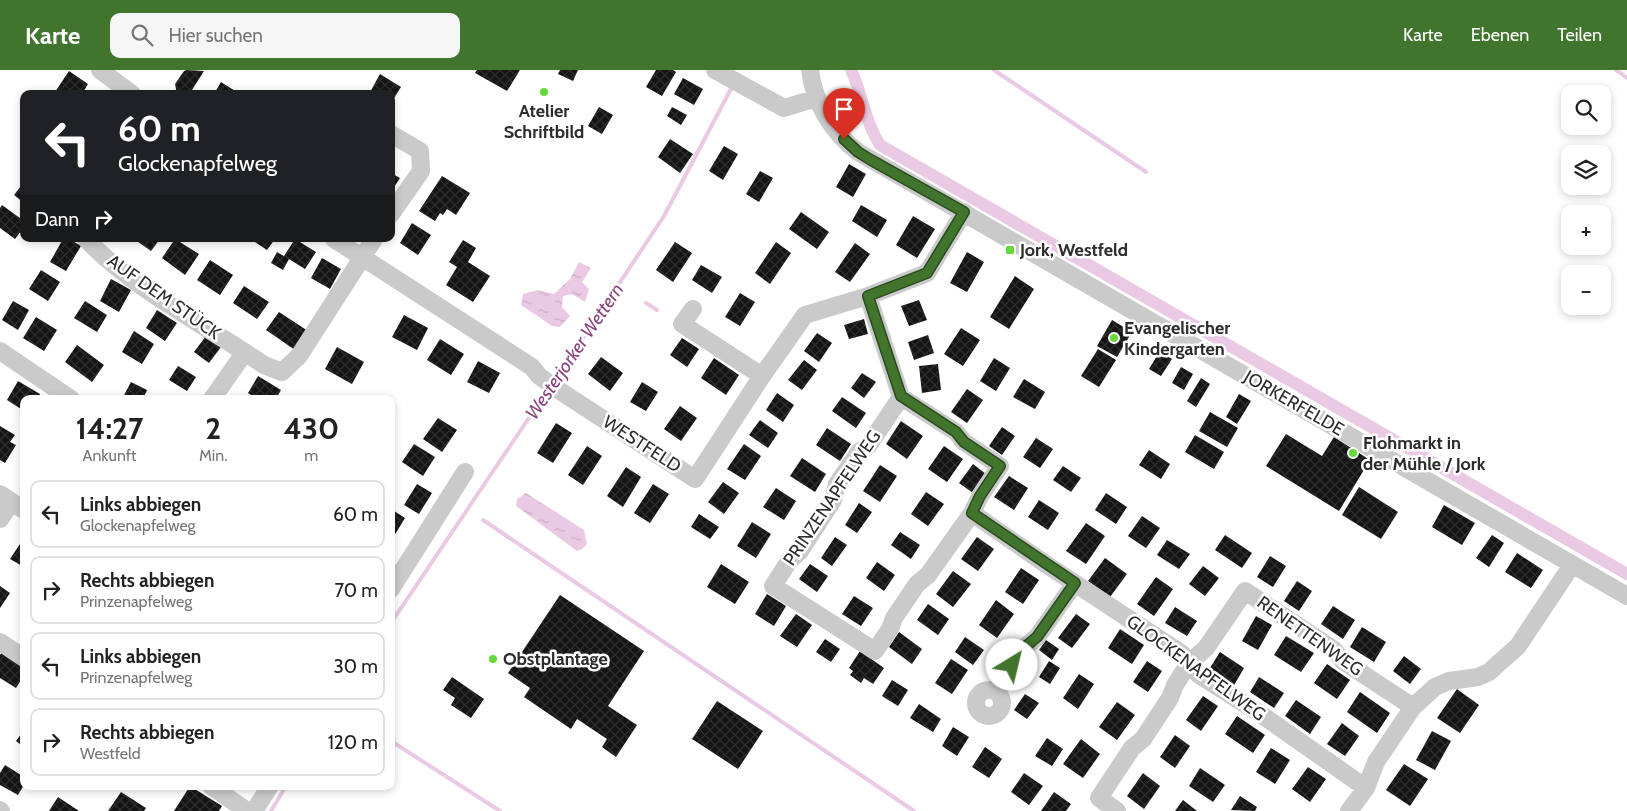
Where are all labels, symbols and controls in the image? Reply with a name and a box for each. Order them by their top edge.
search box [110,13,460,58]
text: Karte [25,21,80,50]
icon: search [128,21,156,49]
text: Hier suchen [168,24,263,47]
text: Karte [1403,24,1443,46]
text: Ebenen [1471,24,1529,46]
text: Teilen [1557,24,1602,46]
map controls [1561,85,1611,315]
button: search [1561,85,1611,135]
marker: Atelier Schriftbild [538,86,550,98]
pin [823,88,865,139]
icon: arrive [830,95,858,123]
place label: Atelier Schriftbild [504,100,584,143]
text: 60 m [118,107,201,150]
icon: left [35,110,100,175]
button: layers [1561,145,1611,195]
text: Glockenapfelweg [118,150,277,177]
icon: right [89,205,117,233]
button: + [1561,205,1611,255]
text: Dann [35,208,79,231]
place label: Jork, Westfeld [1019,239,1128,261]
marker: Jork, Westfeld [1004,244,1016,256]
street label: AUF DEM STÜCK [103,250,226,345]
button: − [1561,265,1611,315]
water label: Westerjorker Wettern [520,279,628,424]
place label: Evangelischer Kindergarten [1124,317,1230,360]
marker: Evangelischer Kindergarten [1108,332,1120,344]
street label: JORKERFELDE [1239,365,1348,440]
text: 14:27 [76,410,143,447]
text: 2 [205,410,221,447]
text: 430 [283,410,339,447]
street label: WESTFELD [599,411,685,477]
street label: PRINZENAPFELWEG [779,426,885,570]
place label: Flohmarkt in der Mühle / Jork [1363,432,1486,475]
text: Ankunft [83,446,136,465]
text: Min. [199,446,228,465]
text: m [304,446,318,465]
marker: Flohmarkt in der Mühle / Jork [1347,447,1359,459]
text: Links abbiegen [80,493,201,516]
icon: left [37,500,65,528]
text: 60 m [333,503,378,526]
text: Glockenapfelweg [80,516,196,535]
text: Rechts abbiegen [80,569,214,592]
icon: right [37,576,65,604]
text: 70 m [334,579,378,602]
street label: RENETTENWEG [1253,591,1367,681]
text: Prinzenapfelweg [80,592,192,611]
street label: GLOCKENAPFELWEG [1122,610,1270,726]
position arrow [985,638,1037,690]
text: Links abbiegen [80,645,201,668]
place label: Obstplantage [503,648,608,670]
icon: left [37,652,65,680]
marker: Obstplantage [487,653,499,665]
text: 30 m [334,655,378,678]
text: Prinzenapfelweg [80,668,192,687]
text: Rechts abbiegen [80,721,214,744]
icon: right [37,728,65,756]
text: 120 m [328,731,378,754]
text: Westfeld [80,744,141,763]

